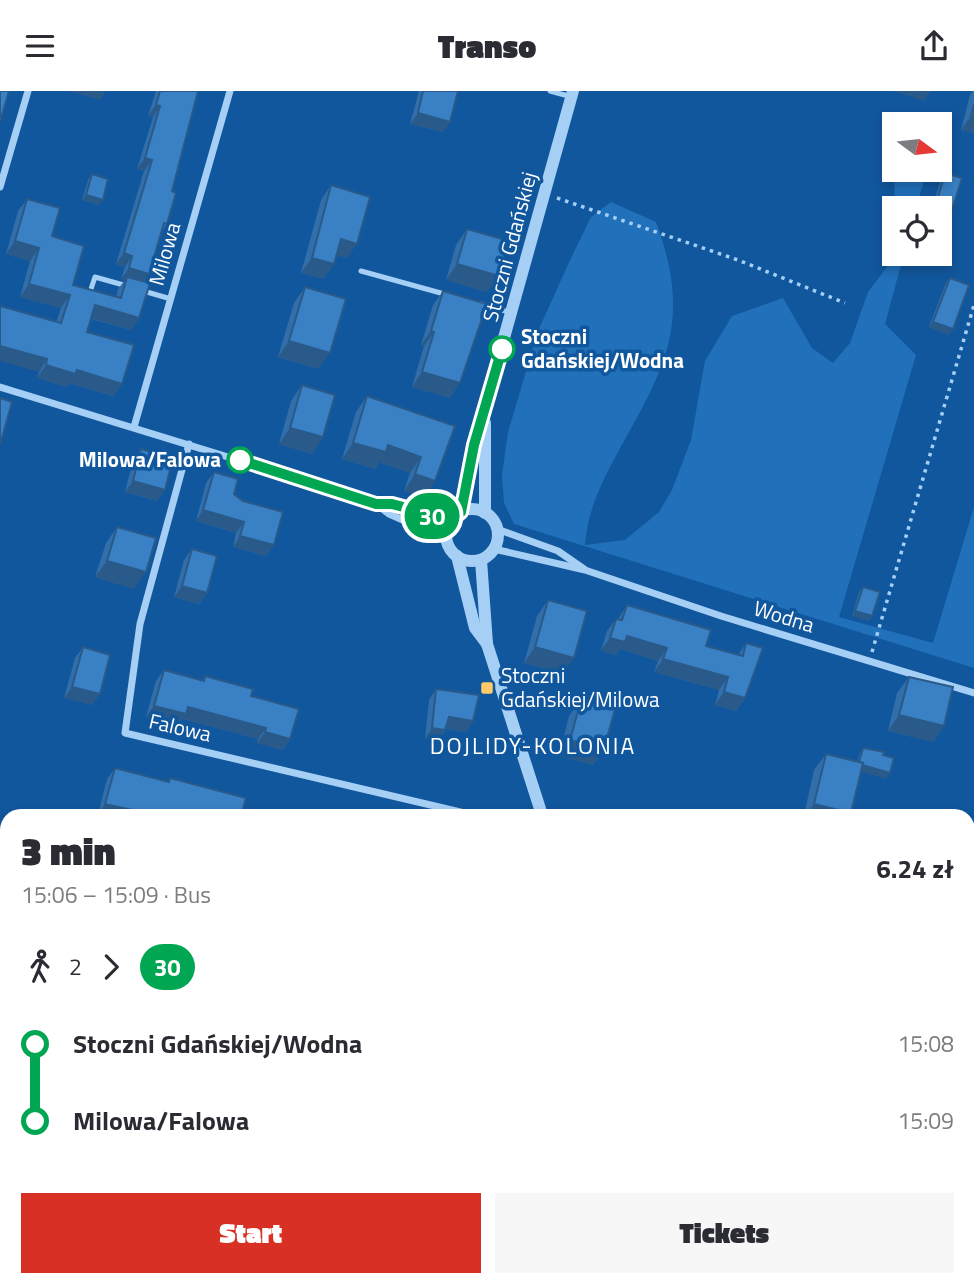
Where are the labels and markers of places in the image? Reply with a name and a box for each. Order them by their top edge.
place label: Stoczni Gdańskiej/Wodna [521,320,684,376]
marker: Stoczni Gdańskiej/Wodna [489,336,515,362]
place label: Milowa/Falowa [79,443,221,475]
marker: Milowa/Falowa [227,447,253,473]
place label: Stoczni Gdańskiej/Milowa [501,659,660,715]
marker: Stoczni Gdańskiej/Milowa [479,680,495,696]

